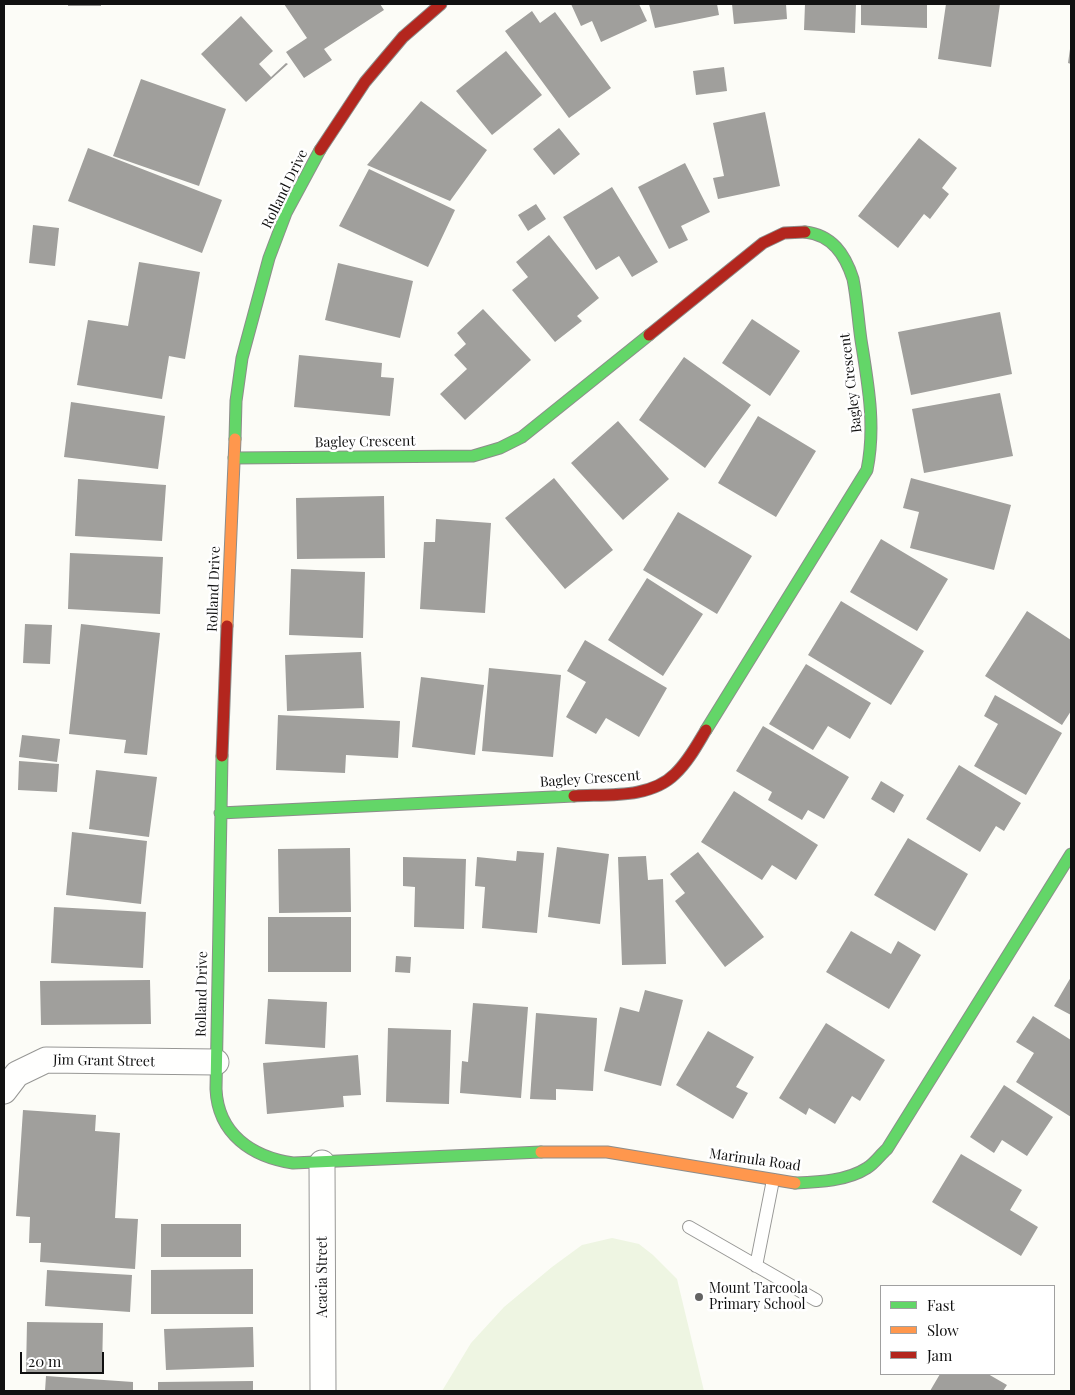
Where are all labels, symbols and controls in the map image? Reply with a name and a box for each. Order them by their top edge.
street label: Rolland Drive [259,147,311,231]
street label: Bagley Crescent [837,332,865,434]
street label: Bagley Crescent [315,433,415,451]
street label: Rolland Drive [204,546,224,632]
street label: Bagley Crescent [539,767,641,791]
street label: Rolland Drive [193,951,211,1037]
street label: Jim Grant Street [53,1052,155,1070]
street label: Marinula Road [708,1145,802,1175]
street label: Acacia Street [315,1236,331,1318]
place label: Mount Tarcoola Primary School [709,1281,808,1314]
legend [880,1285,1055,1375]
marker: Mount Tarcoola Primary School [693,1291,705,1303]
text: Fast [927,1295,955,1315]
text: Slow [927,1320,959,1340]
scale bar [22,1342,106,1374]
text: Jam [927,1345,952,1365]
text: 20 m [28,1351,61,1371]

